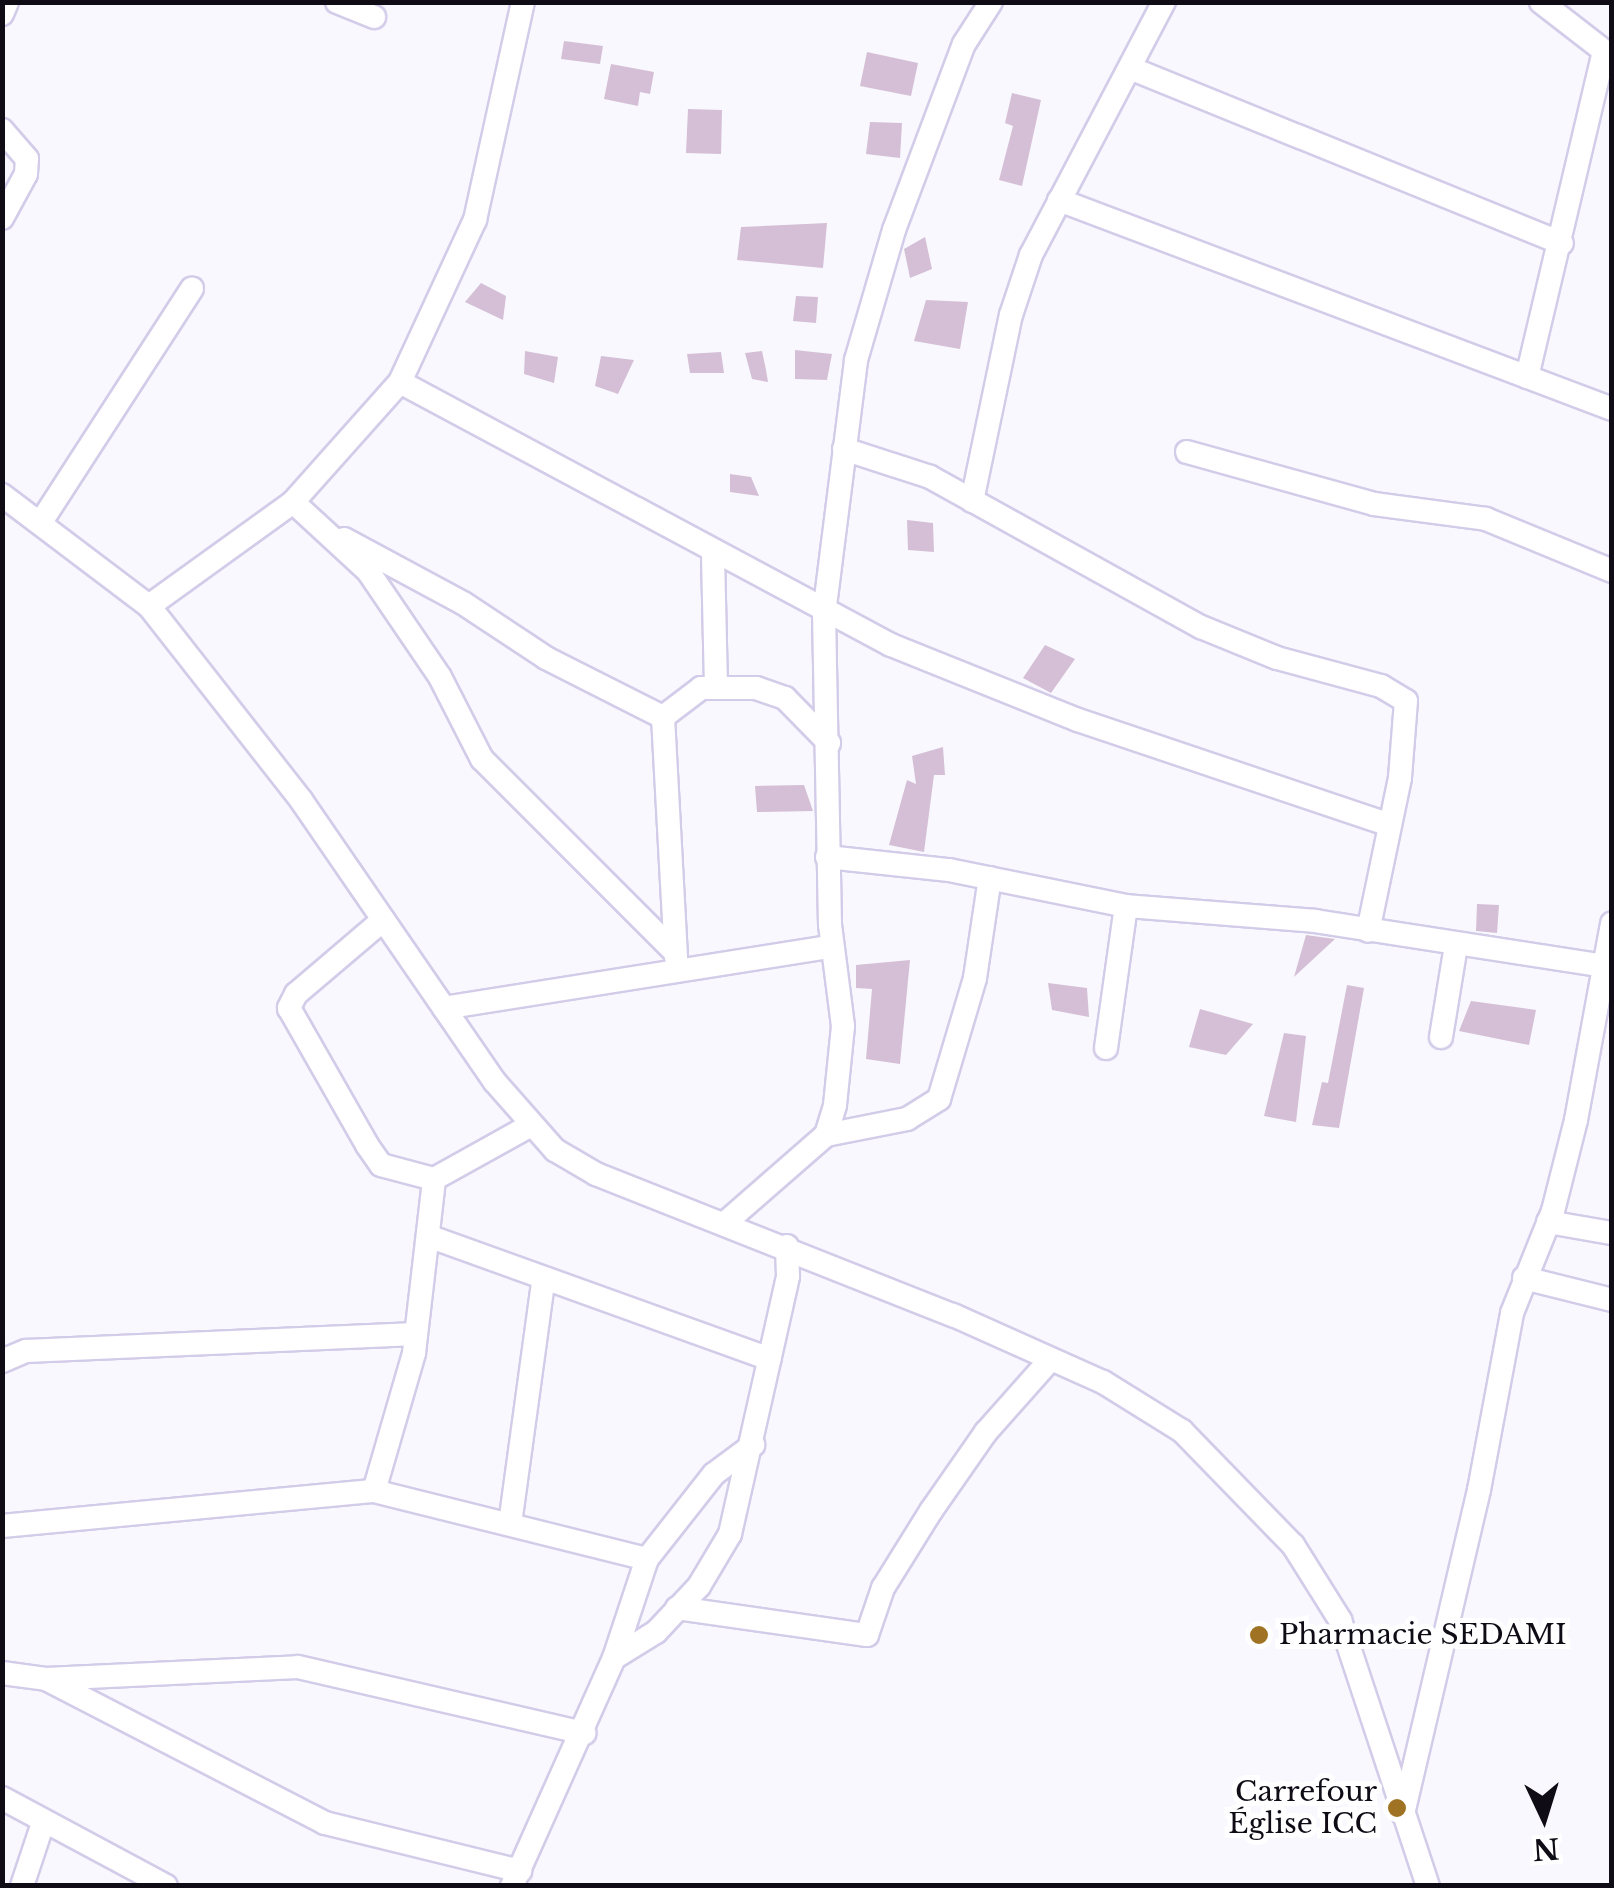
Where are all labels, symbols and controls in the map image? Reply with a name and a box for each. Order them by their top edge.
place label: Pharmacie SEDAMI [1279,1618,1567,1652]
marker: Pharmacie SEDAMI [1248,1624,1270,1646]
north arrow [1494,1768,1594,1868]
place label: Carrefour Église ICC [1228,1775,1377,1841]
marker: Carrefour Église ICC [1386,1797,1408,1819]
text: N [1532,1830,1560,1867]

